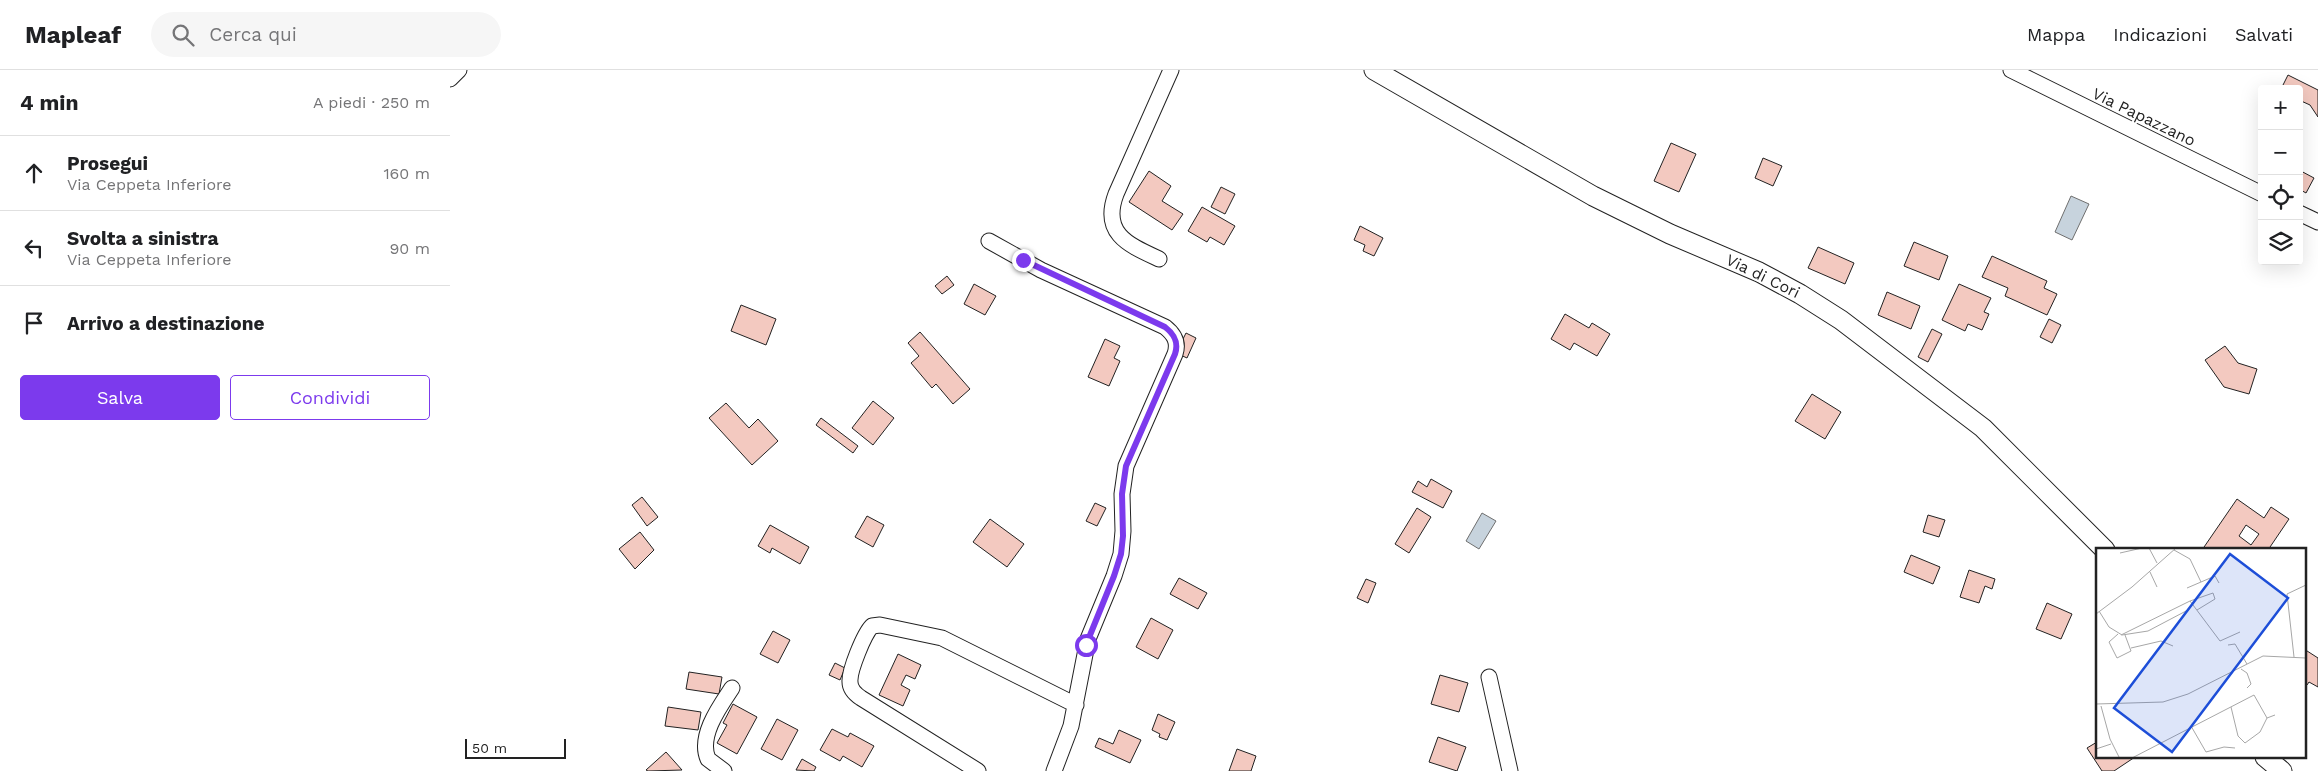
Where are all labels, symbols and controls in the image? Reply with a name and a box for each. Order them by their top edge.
search box [151,12,501,57]
text: Mapleaf [25,21,121,49]
icon: search [169,21,197,49]
text: Cerca qui [209,23,297,46]
text: Mappa [2027,24,2085,45]
text: Indicazioni [2113,24,2207,45]
text: Salvati [2235,24,2293,45]
street label: Via Papazzano [2089,84,2199,150]
map controls [2258,85,2303,265]
button: + [2258,85,2303,130]
text: 4 min [20,90,78,115]
text: A piedi · 250 m [313,93,430,112]
button: − [2258,130,2303,175]
text: Prosegui [67,152,148,175]
icon: ahead [20,159,48,187]
text: 160 m [383,164,430,183]
text: Via Ceppeta Inferiore [67,175,232,194]
button: locate [2258,175,2303,220]
button: layers [2258,220,2303,265]
text: Svolta a sinistra [67,227,218,250]
icon: left [20,234,48,262]
text: 90 m [389,239,430,258]
route end [1012,249,1035,272]
text: Via Ceppeta Inferiore [67,250,232,269]
street label: Via di Cori [1723,250,1803,302]
icon: arrive [20,309,48,337]
text: Arrivo a destinazione [67,312,264,335]
button: Salva [20,375,220,420]
button: Condividi [230,375,430,420]
inset map [2096,548,2306,758]
route start [1075,634,1098,657]
scale bar [465,736,566,759]
text: 50 m [472,740,507,756]

